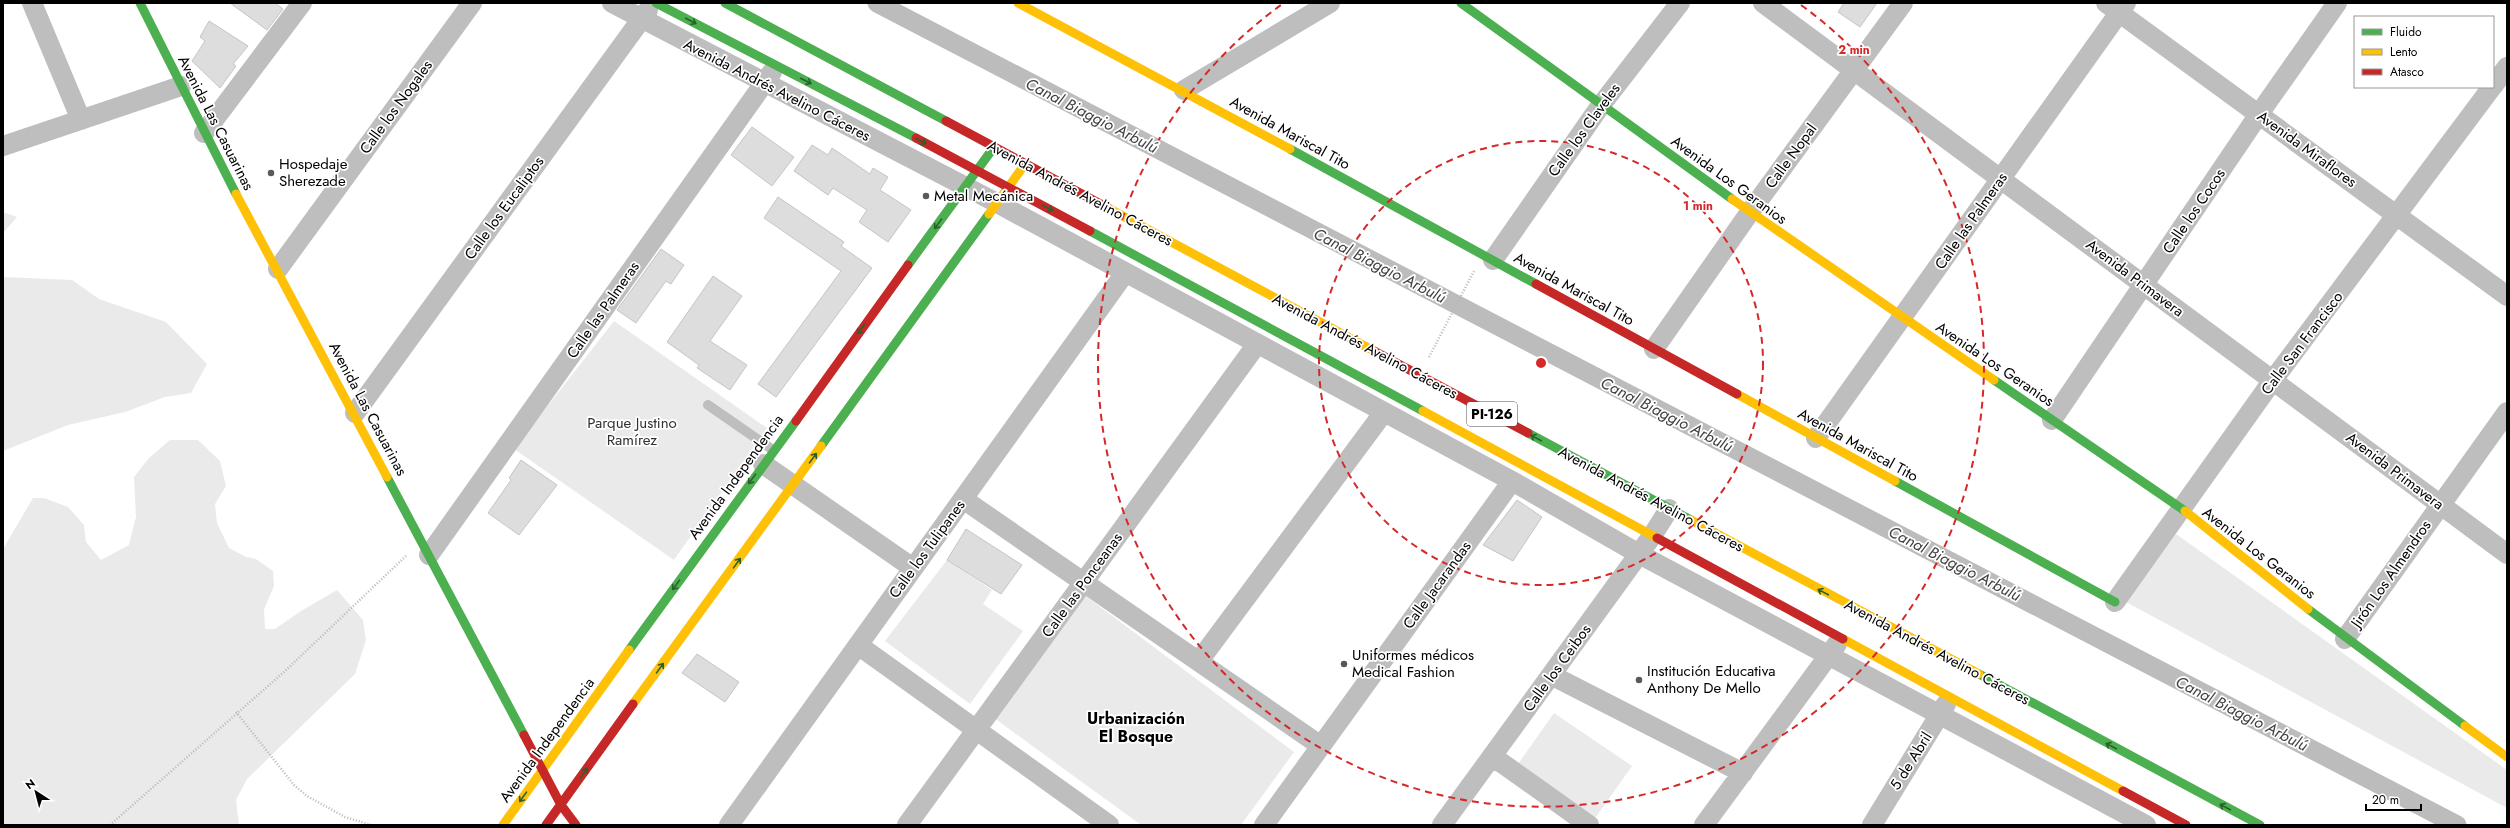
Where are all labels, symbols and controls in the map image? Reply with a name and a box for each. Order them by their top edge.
legend [2354,16,2494,88]
one-way arrow [684,18,696,25]
text: Fluido [2390,23,2422,41]
street label: Avenida Andrés Avelino Cáceres [680,33,874,147]
text: 2 min [1838,41,1870,59]
text: Lento [2390,43,2418,61]
street label: Avenida Las Casuarinas [172,52,260,194]
street label: Calle los Nogales [354,55,438,159]
text: Atasco [2390,63,2424,81]
water label: Canal Biaggio Arbulú [1022,72,1162,159]
one-way arrow [800,78,812,85]
street label: Calle los Claveles [1542,79,1626,181]
street label: Avenida Mariscal Tito [1226,91,1354,175]
street label: Avenida Miraflores [2253,105,2361,193]
street label: Calle Nopal [1760,119,1822,193]
street label: Avenida Los Geranios [1667,130,1791,230]
street label: Avenida Andrés Avelino Cáceres [983,135,1177,251]
one-way arrow [915,138,927,145]
street label: Calle los Eucaliptos [459,152,549,264]
place label: Hospedaje Sherezade [279,153,348,192]
street label: Calle los Cocos [2157,164,2231,258]
marker: Hospedaje Sherezade [266,168,276,178]
street label: Calle las Palmeras [1929,168,2013,274]
place label: Metal Mecánica [934,185,1033,207]
marker: Metal Mecánica [921,191,931,201]
text: 1 min [1683,197,1713,215]
one-way arrow [1042,205,1054,213]
one-way arrow [934,218,942,229]
water label: Canal Biaggio Arbulú [1310,222,1450,309]
street label: Avenida Primavera [2081,234,2189,322]
street label: Avenida Mariscal Tito [1510,247,1638,331]
street label: Calle las Palmeras [561,257,645,363]
street label: Calle San Francisco [2256,287,2348,399]
street label: Avenida Andrés Avelino Cáceres [1268,288,1462,404]
street label: Avenida Los Geranios [1931,316,2059,412]
one-way arrow [857,323,865,334]
street label: Avenida Las Casuarinas [323,338,413,480]
centre of rings [1534,356,1548,370]
water label: Canal Biaggio Arbulú [1597,371,1737,458]
road number: PI-126 [1467,402,1517,426]
street label: Avenida Mariscal Tito [1794,403,1922,487]
street label: Avenida Independencia [683,410,789,544]
park label: Parque Justino Ramírez [587,412,677,451]
street label: Avenida Primavera [2341,427,2449,515]
one-way arrow [1530,433,1542,441]
street label: Avenida Andrés Avelino Cáceres [1554,441,1748,557]
one-way arrow [809,452,817,463]
one-way arrow [748,474,756,485]
street label: Calle los Tulipanes [884,495,970,603]
street label: Avenida Los Geranios [2198,502,2320,604]
street label: Jirón Los Almendros [2344,516,2436,634]
water label: Canal Biaggio Arbulú [1885,520,2025,607]
street label: Calle las Ponceanas [1036,528,1128,642]
street label: Calle Jacarandas [1398,537,1476,633]
one-way arrow [733,558,741,569]
one-way arrow [672,579,680,590]
one-way arrow [1818,587,1830,595]
street label: Avenida Andrés Avelino Cáceres [1840,594,2034,710]
street label: Calle los Ceibos [1518,620,1596,716]
place label: Uniformes médicos Medical Fashion [1352,644,1474,683]
marker: Uniformes médicos Medical Fashion [1339,659,1349,669]
place label: Institución Educativa Anthony De Mello [1647,660,1776,699]
one-way arrow [656,663,664,674]
water label: Canal Biaggio Arbulú [2172,670,2312,757]
street label: Avenida Independencia [494,673,600,807]
marker: Institución Educativa Anthony De Mello [1634,675,1644,685]
district label: Urbanización El Bosque [1087,707,1185,748]
street label: 5 de Abril [1885,728,1937,794]
one-way arrow [2105,741,2117,749]
one-way arrow [580,768,588,779]
north arrow [16,772,56,812]
text: N [22,775,38,793]
scale bar [2366,786,2421,812]
text: 20 m [2372,791,2399,809]
one-way arrow [519,792,527,803]
one-way arrow [2220,803,2232,810]

